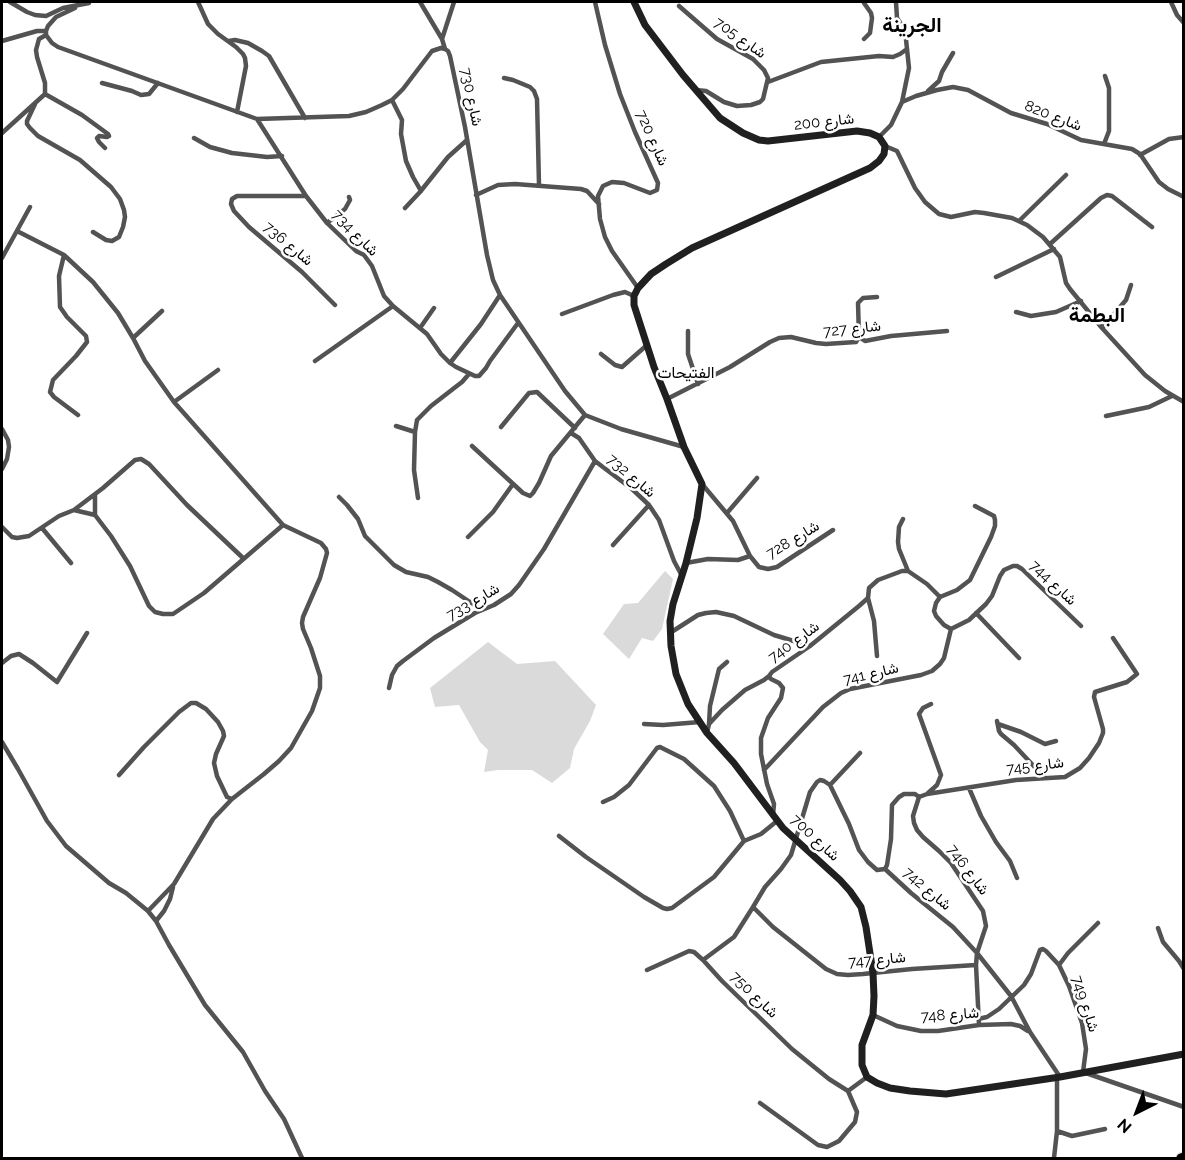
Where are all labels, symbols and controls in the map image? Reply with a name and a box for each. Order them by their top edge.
district label: الجرينة [882,13,942,39]
street label: شارع 705 [711,14,769,62]
street label: شارع 730 [456,66,486,128]
street label: شارع 820 [1022,97,1084,135]
street label: شارع 720 [632,107,672,169]
street label: شارع 200 [793,110,855,134]
street label: شارع 734 [328,206,382,260]
street label: شارع 736 [260,218,316,270]
district label: البطمة [1069,303,1125,329]
street label: شارع 727 [822,317,882,341]
district label: الفتيحات [658,363,714,383]
street label: شارع 732 [603,451,659,501]
street label: شارع 728 [763,517,823,563]
street label: شارع 744 [1026,557,1080,609]
street label: شارع 733 [443,580,503,624]
street label: شارع 740 [765,617,823,667]
street label: شارع 741 [842,659,900,689]
street label: شارع 745 [1005,754,1065,778]
street label: شارع 700 [787,811,843,865]
street label: شارع 746 [943,841,993,899]
street label: شارع 742 [899,864,955,914]
street label: شارع 747 [848,949,906,971]
street label: شارع 750 [726,968,782,1022]
street label: شارع 749 [1067,974,1103,1034]
street label: شارع 748 [920,1004,980,1026]
north arrow [1107,1082,1167,1142]
text: N [1114,1115,1136,1137]

